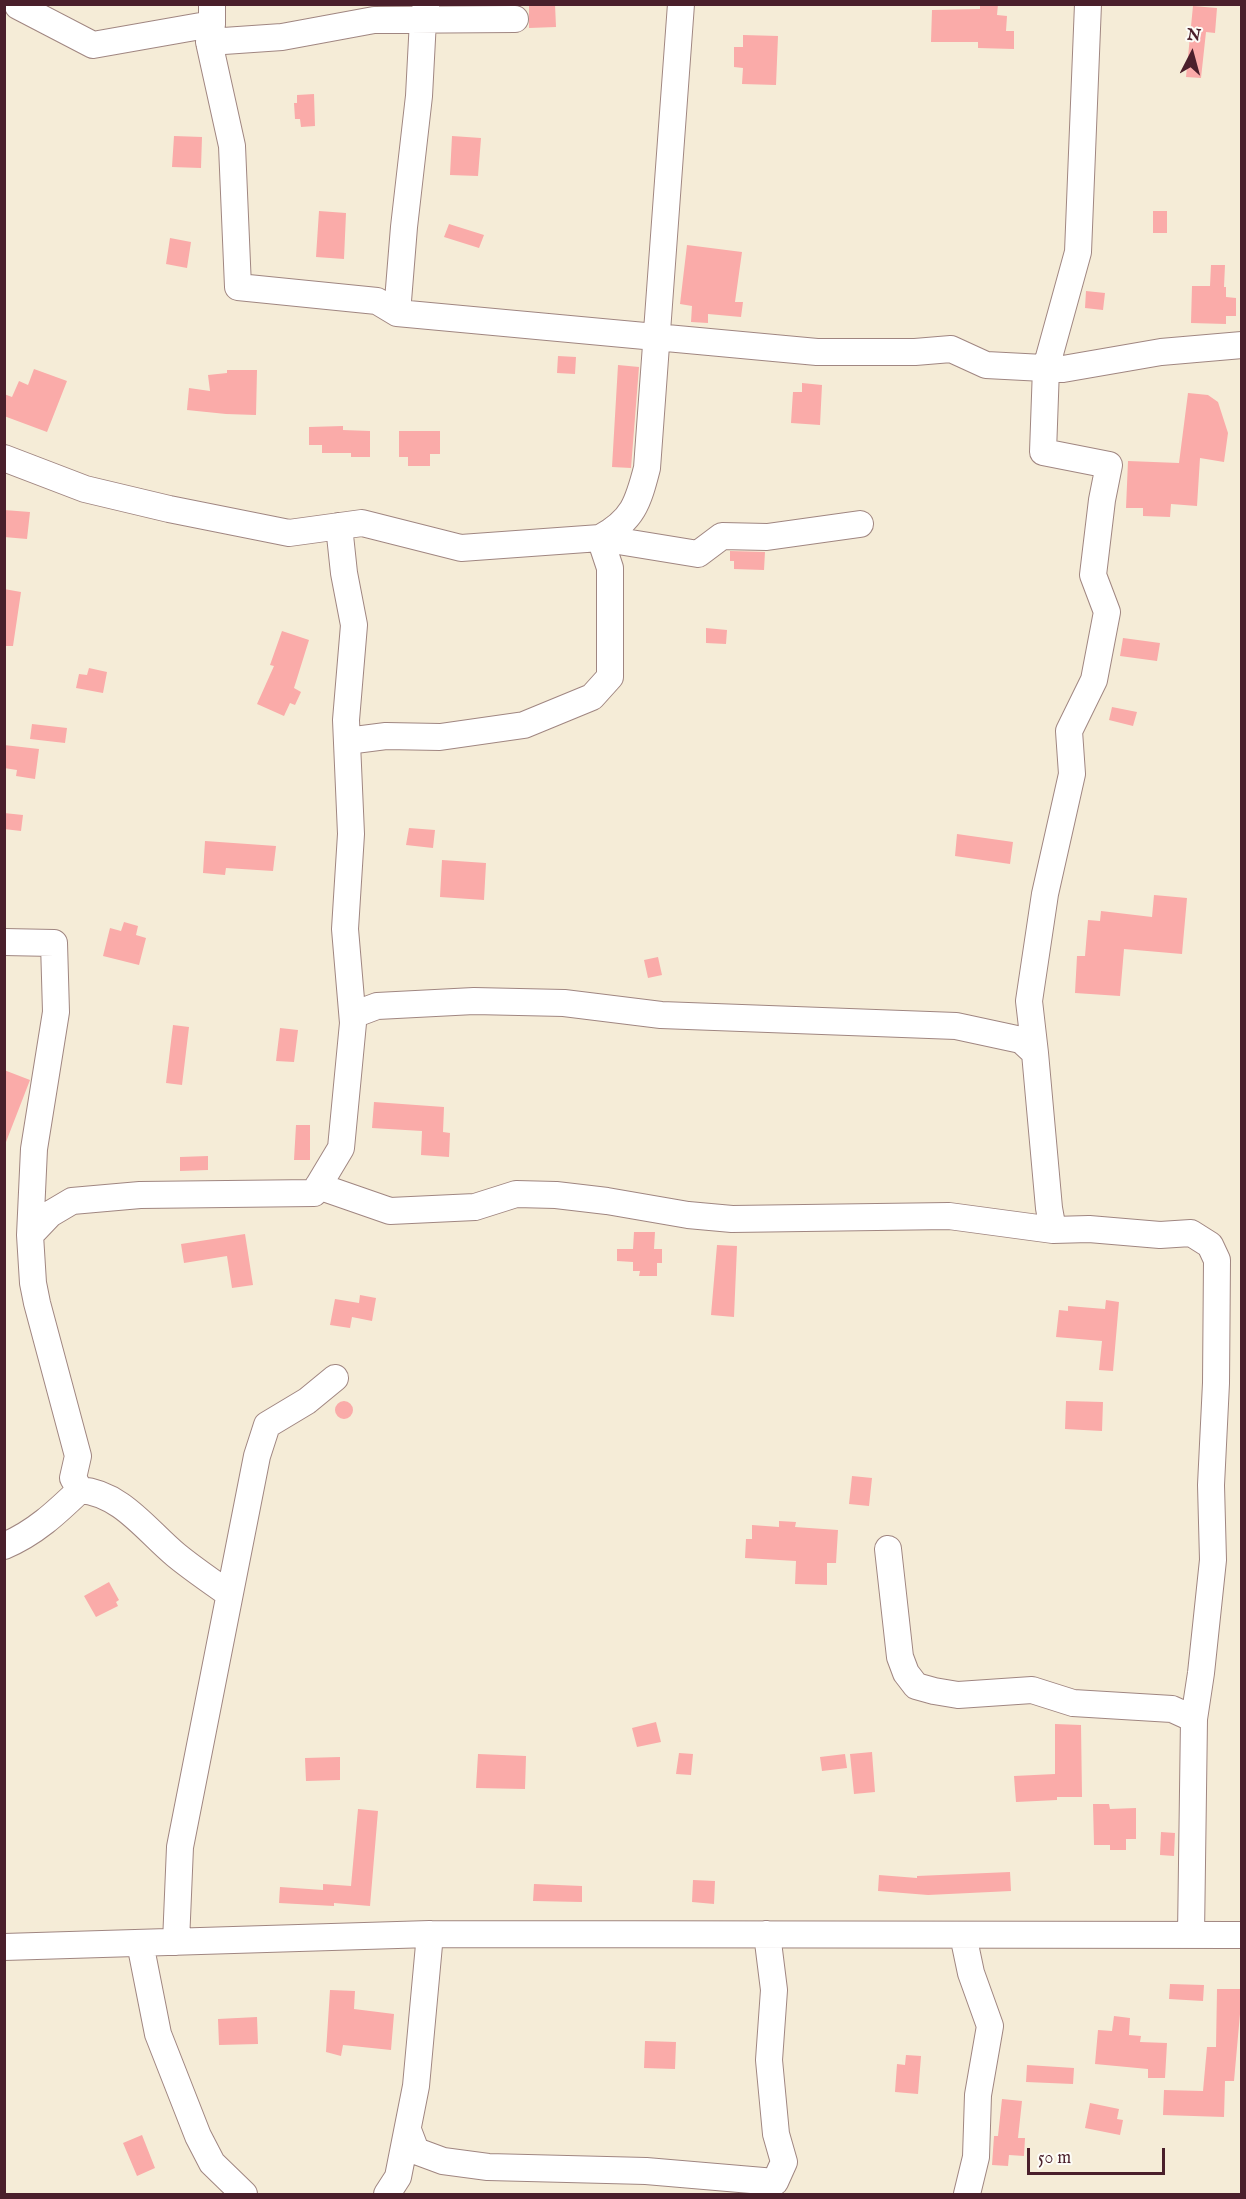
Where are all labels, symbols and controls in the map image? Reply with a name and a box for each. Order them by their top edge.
north arrow [1162,24,1222,84]
text: N [1186,25,1202,47]
scale bar [1030,2136,1168,2174]
text: 50 m [1038,2147,1071,2170]

